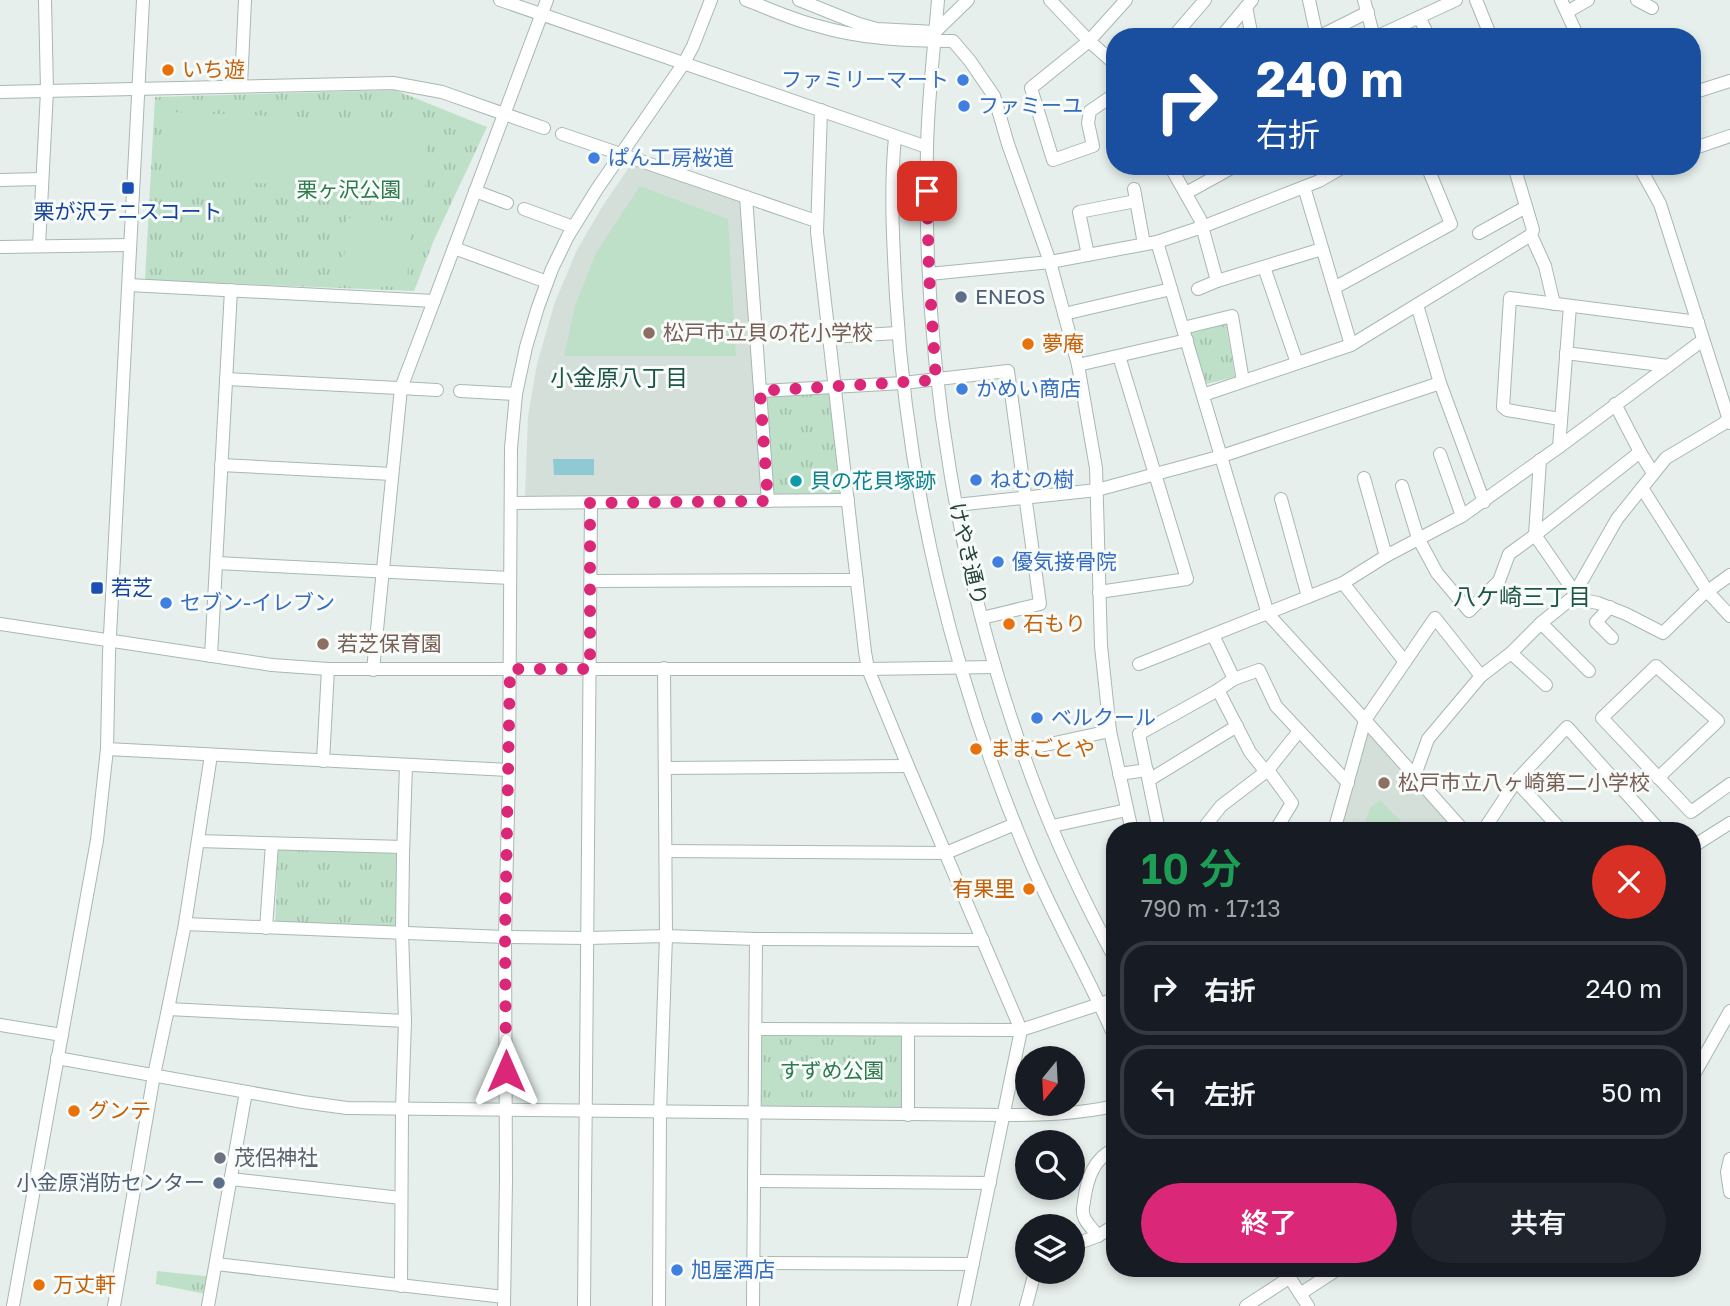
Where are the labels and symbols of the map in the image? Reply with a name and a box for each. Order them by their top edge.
place label: いち遊 [182,56,245,82]
marker: いち遊 [160,62,176,78]
place label: ファミリーマート [781,66,949,92]
marker: ファミリーマート [955,72,971,88]
place label: ファミーユ [978,92,1083,118]
marker: ファミーユ [956,98,972,114]
place label: ぱん工房桜道 [608,144,734,170]
marker: ぱん工房桜道 [586,150,602,166]
pin [897,161,957,221]
park label: 栗ヶ沢公園 [297,176,402,202]
marker: 栗が沢テニスコート [120,180,136,196]
place label: 栗が沢テニスコート [34,198,223,224]
place label: ENEOS [975,283,1045,309]
marker: ENEOS [953,289,969,305]
place label: 松戸市立貝の花小学校 [663,319,873,345]
marker: 松戸市立貝の花小学校 [641,325,657,341]
place label: 夢庵 [1042,330,1084,356]
marker: 夢庵 [1020,336,1036,352]
district label: 小金原八丁目 [550,363,688,391]
place label: かめい商店 [976,375,1081,401]
marker: かめい商店 [954,381,970,397]
place label: ねむの樹 [990,466,1074,492]
place label: 貝の花貝塚跡 [810,467,936,493]
marker: ねむの樹 [968,472,984,488]
marker: 貝の花貝塚跡 [788,473,804,489]
street label: けやき通り [944,500,993,608]
place label: 優気接骨院 [1012,548,1117,574]
marker: 優気接骨院 [990,554,1006,570]
place label: 若芝 [111,574,153,600]
marker: 若芝 [89,580,105,596]
district label: 八ケ崎三丁目 [1453,582,1591,610]
place label: セブン-イレブン [180,589,335,615]
marker: セブン-イレブン [158,595,174,611]
place label: 石もり [1023,610,1086,636]
marker: 石もり [1001,616,1017,632]
place label: 若芝保育園 [337,630,442,656]
marker: 若芝保育園 [315,636,331,652]
place label: ベルクール [1051,704,1156,730]
marker: ベルクール [1029,710,1045,726]
place label: ままごとや [990,735,1095,761]
marker: ままごとや [968,741,984,757]
place label: 松戸市立八ヶ崎第二小学校 [1398,769,1650,795]
marker: 松戸市立八ヶ崎第二小学校 [1376,775,1392,791]
place label: 有果里 [952,875,1015,901]
marker: 有果里 [1021,881,1037,897]
position arrow [469,1034,543,1108]
north arrow [1015,1046,1085,1116]
park label: すずめ公園 [780,1057,885,1083]
place label: グンテ [88,1097,151,1123]
marker: グンテ [66,1103,82,1119]
place label: 茂侶神社 [234,1144,318,1170]
marker: 茂侶神社 [212,1150,228,1166]
place label: 小金原消防センター [16,1169,205,1195]
marker: 小金原消防センター [211,1175,227,1191]
place label: 旭屋酒店 [691,1256,775,1282]
marker: 旭屋酒店 [669,1262,685,1278]
place label: 万丈軒 [53,1271,116,1297]
marker: 万丈軒 [31,1277,47,1293]

